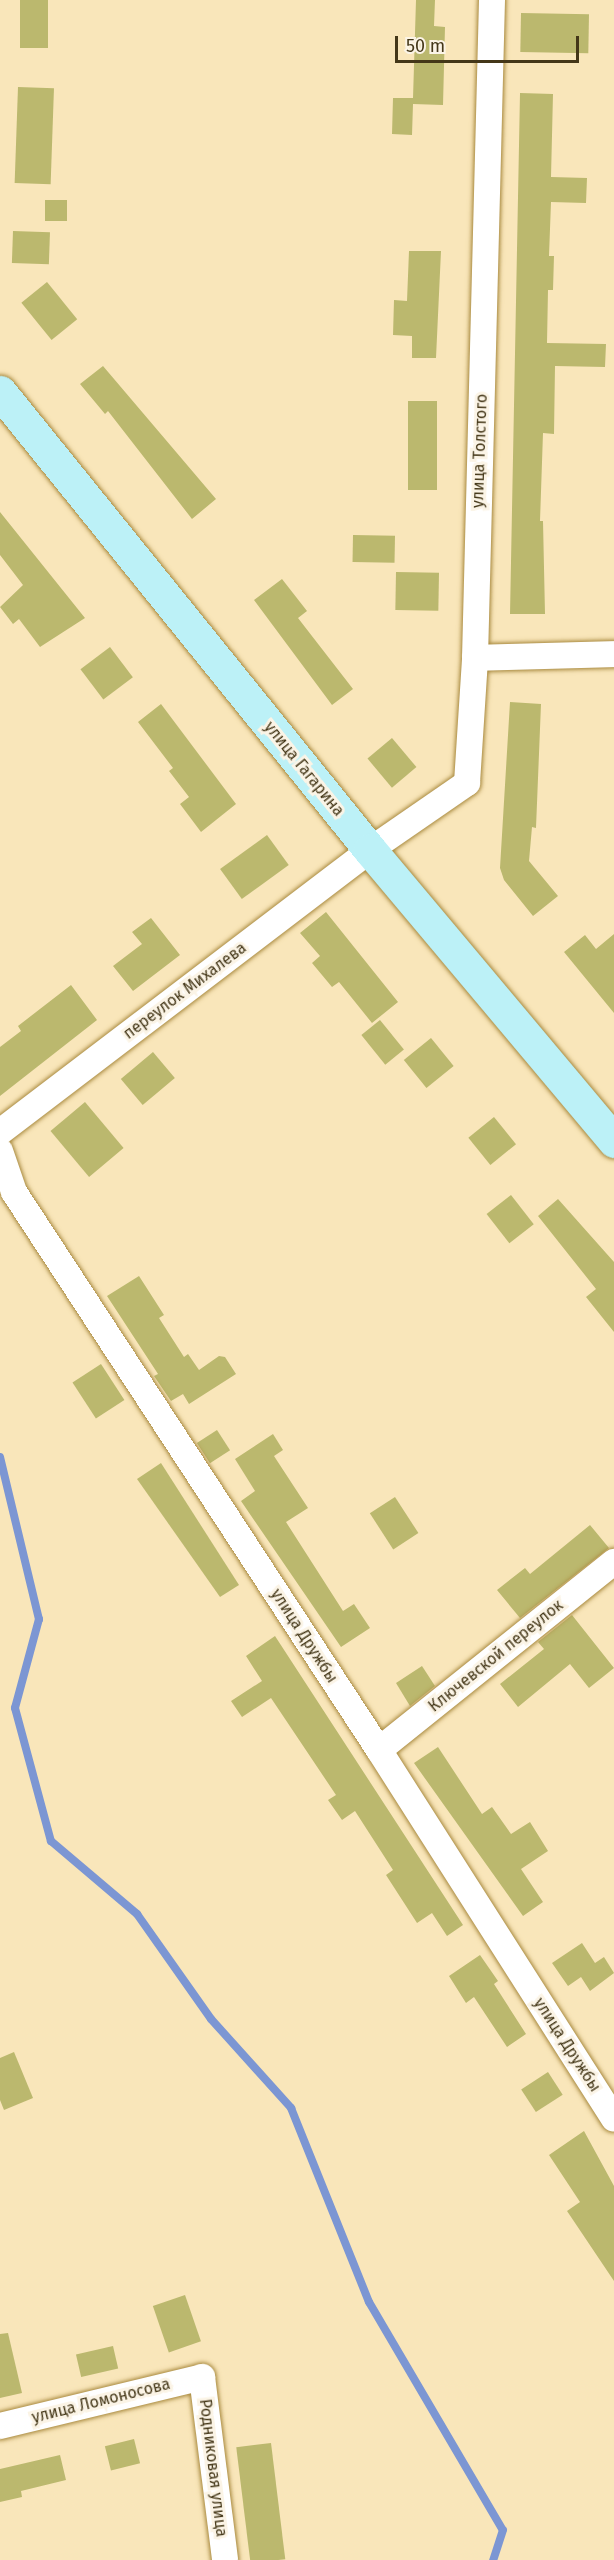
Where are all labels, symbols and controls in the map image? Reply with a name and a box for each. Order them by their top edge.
scale bar [398,24,582,62]
text: 50 m [406,35,445,57]
street label: улица Толстого [468,394,492,508]
street label: улица Гагарина [260,718,348,820]
street label: переулок Михалева [120,939,250,1043]
street label: улица Дружбы [266,1585,342,1687]
street label: Ключевской переулок [425,1596,567,1716]
street label: улица Дружбы [529,1994,605,2096]
street label: улица Ломоносова [30,2375,172,2427]
street label: Родниковая улица [195,2398,231,2538]

